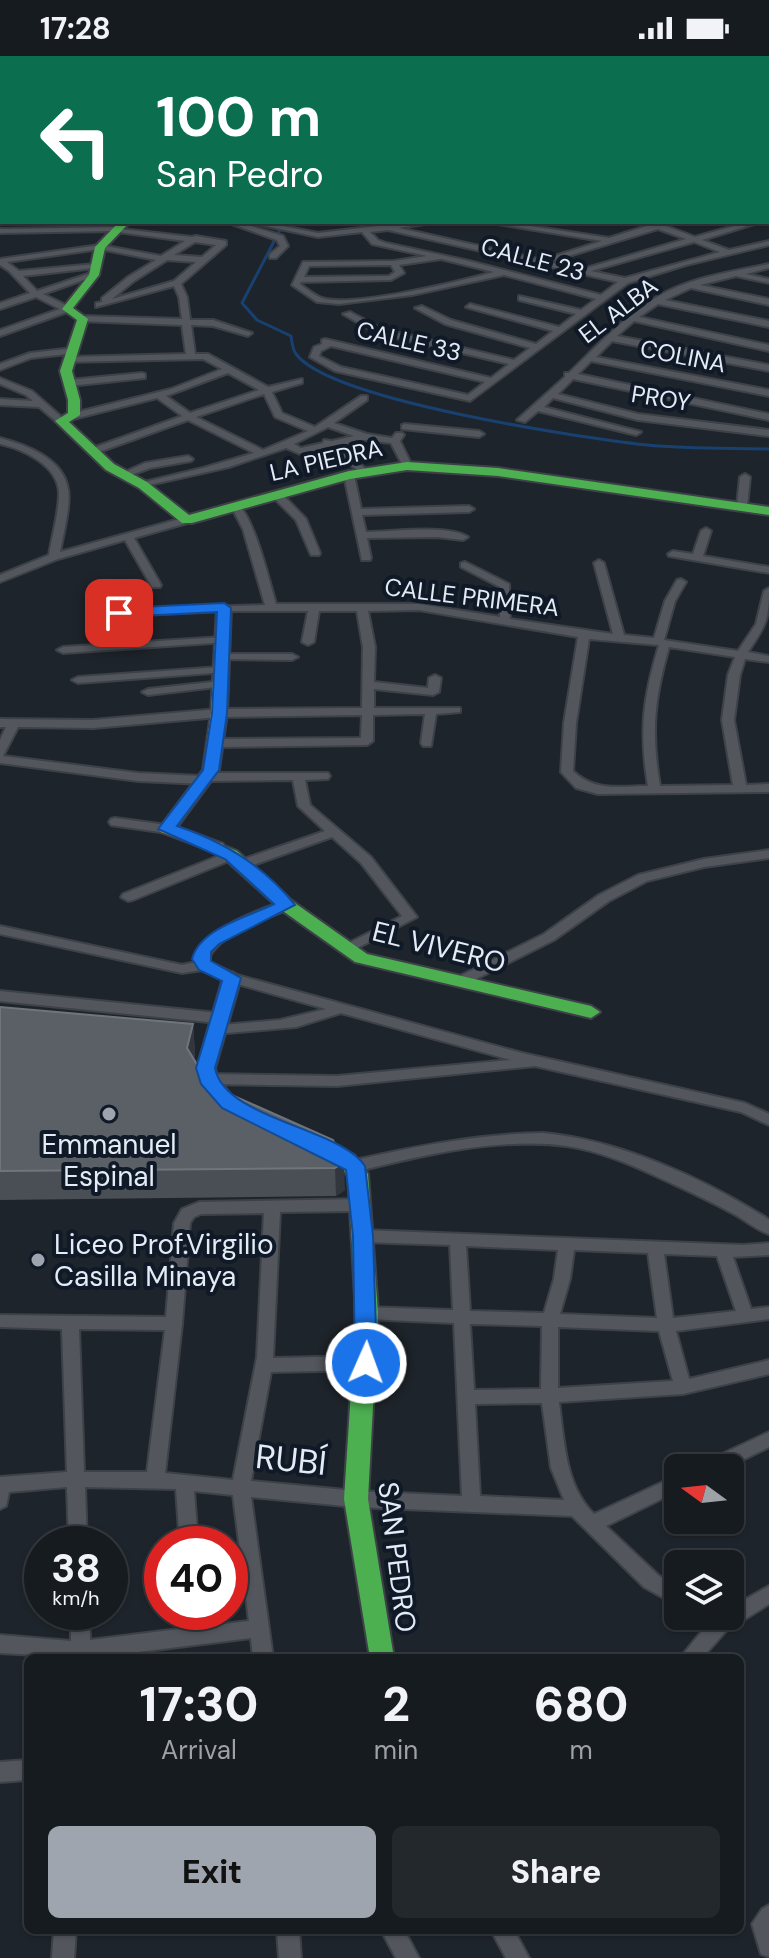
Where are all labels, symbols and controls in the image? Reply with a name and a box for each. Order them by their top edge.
text: 17:28 [40,9,111,48]
text: 100 m [156,80,321,153]
icon: left [24,88,128,192]
text: San Pedro [156,151,324,198]
street label: CALLE 23 [478,230,588,288]
street label: EL ALBA [572,270,664,350]
street label: CALLE 33 [354,314,464,368]
street label: COLINA [638,333,729,379]
street label: PROY [629,378,693,418]
street label: LA PIEDRA [267,432,385,488]
street label: CALLE PRIMERA [383,571,561,623]
pin [85,579,153,647]
icon: arrive [97,591,141,635]
street label: EL VIVERO [368,913,510,981]
marker: Emmanuel Espinal [100,1105,118,1123]
place label: Emmanuel Espinal [41,1126,177,1195]
place label: Liceo Prof.Virgilio Casilla Minaya [54,1226,274,1295]
marker: Liceo Prof.Virgilio Casilla Minaya [29,1251,47,1269]
position arrow [324,1321,408,1405]
street label: RUBÍ [253,1434,329,1486]
north arrow [664,1454,744,1534]
map controls [664,1454,744,1630]
street label: SAN PEDRO [369,1480,425,1634]
speed limit sign: 40 [144,1526,248,1630]
text: 38 [51,1542,101,1594]
button: layers [664,1550,744,1630]
text: km/h [52,1585,100,1611]
text: 17:30 [139,1673,258,1736]
text: 2 [382,1673,410,1736]
text: 680 [534,1673,629,1736]
text: Arrival [161,1733,237,1767]
text: min [374,1733,418,1767]
text: m [570,1733,593,1767]
button: Exit [48,1826,376,1918]
button: Share [392,1826,720,1918]

